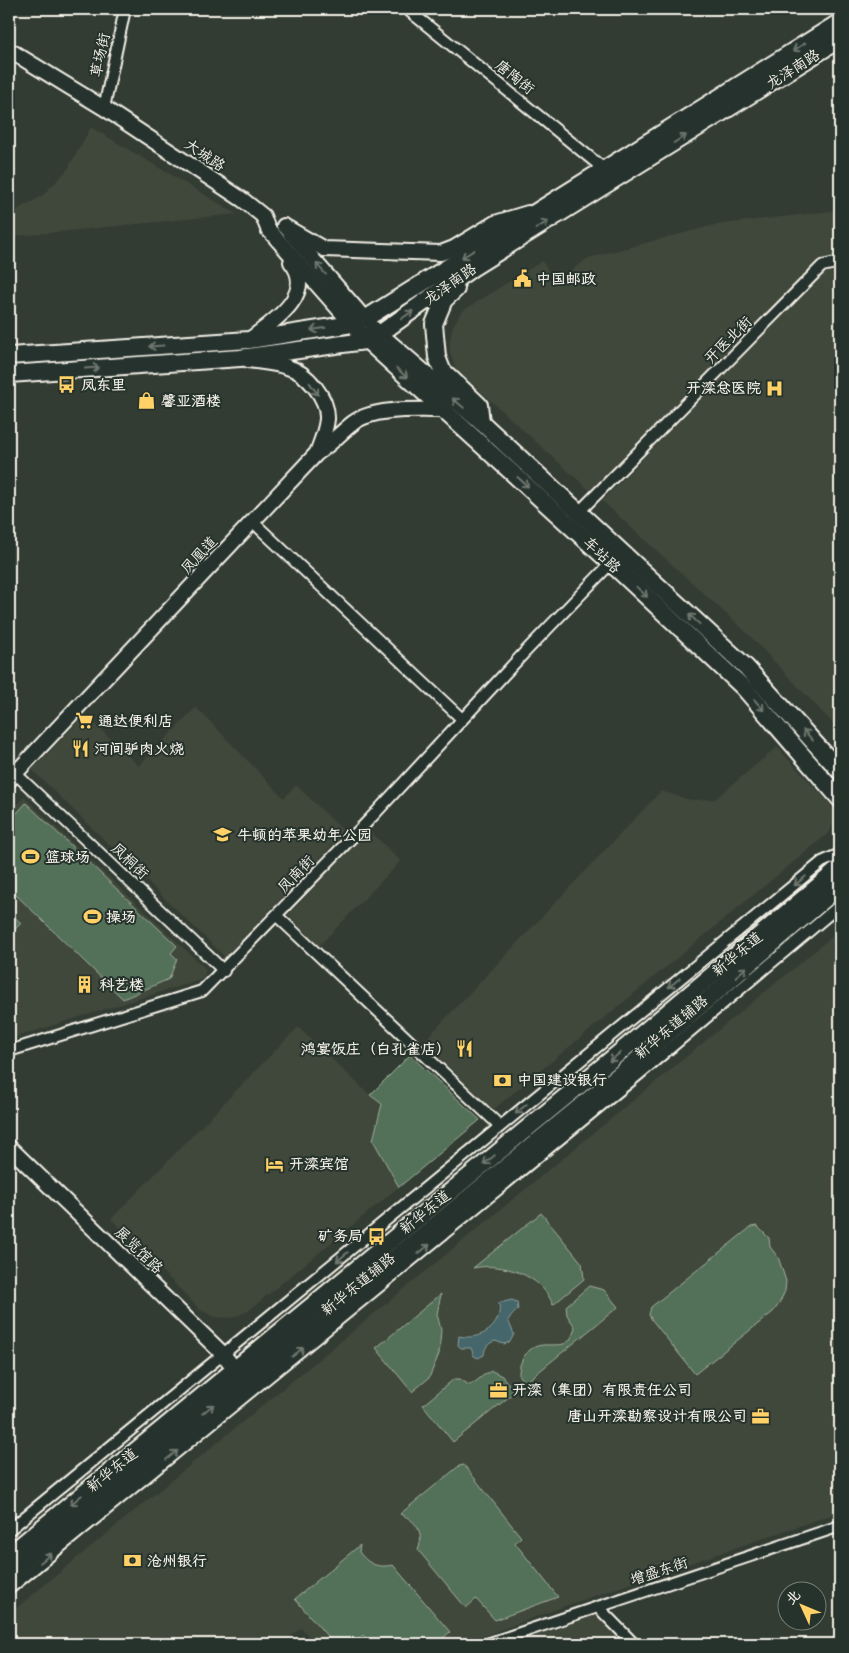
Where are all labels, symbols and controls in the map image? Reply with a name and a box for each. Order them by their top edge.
street label: 草场街 [87,31,113,79]
one-way arrow [792,43,806,53]
street label: 龙泽南路 [763,45,823,93]
street label: 唐陶街 [492,56,538,98]
one-way arrow [672,134,686,144]
street label: 大城路 [181,135,229,175]
one-way arrow [534,220,548,230]
one-way arrow [461,249,475,259]
street label: 龙泽南路 [420,259,480,309]
one-way arrow [316,263,327,276]
public building icon: 中国邮政 [512,269,532,289]
place label: 中国邮政 [536,270,596,288]
one-way arrow [399,310,413,320]
street label: 开医北街 [700,312,756,368]
one-way arrow [310,325,326,335]
one-way arrow [149,342,165,351]
one-way arrow [84,364,100,373]
one-way arrow [395,367,408,379]
bus stop icon: 凤东里 [57,375,77,395]
place label: 凤东里 [81,376,126,394]
hospital icon: 开滦总医院 [765,378,785,398]
place label: 开滦总医院 [686,379,761,397]
one-way arrow [309,381,319,395]
shop icon: 馨亚酒楼 [137,391,157,411]
place label: 馨亚酒楼 [161,392,221,410]
one-way arrow [452,397,465,409]
one-way arrow [516,476,529,488]
street label: 凤凰道 [177,532,221,578]
street label: 车站路 [579,533,625,577]
one-way arrow [636,586,648,598]
one-way arrow [688,613,701,625]
one-way arrow [753,699,764,712]
supermarket icon: 通达便利店 [74,711,94,731]
place label: 通达便利店 [98,712,173,730]
one-way arrow [802,729,813,742]
restaurant icon: 河间驴肉火烧 [70,739,90,759]
place label: 河间驴肉火烧 [94,740,184,758]
school or university icon: 牛顿的苹果幼年公园 [213,825,233,845]
place label: 牛顿的苹果幼年公园 [237,826,372,844]
street label: 凤桐街 [107,839,153,883]
sports icon: 篮球场 [21,847,41,867]
place label: 篮球场 [45,848,90,866]
street label: 凤南街 [274,852,318,896]
one-way arrow [794,875,807,886]
sports icon: 操场 [82,907,102,927]
place label: 操场 [106,908,136,926]
street label: 新华东道 [708,928,766,980]
one-way arrow [734,966,747,977]
building icon: 科艺楼 [75,975,95,995]
place label: 科艺楼 [99,976,144,994]
one-way arrow [668,978,681,989]
street label: 新华东道辅路 [631,991,711,1063]
restaurant icon: 鸿宴饭庄（白孔雀店） [455,1039,475,1059]
place label: 鸿宴饭庄（白孔雀店） [301,1040,451,1058]
one-way arrow [609,1051,622,1062]
bank icon: 中国建设银行 [493,1070,513,1090]
place label: 中国建设银行 [517,1071,607,1089]
one-way arrow [515,1103,528,1114]
hotel icon: 开滦宾馆 [265,1154,285,1174]
one-way arrow [483,1154,496,1165]
place label: 开滦宾馆 [289,1155,349,1173]
street label: 新华东道 [396,1186,454,1238]
street label: 展览馆路 [111,1223,167,1277]
bus stop icon: 矿务局 [367,1226,387,1246]
place label: 矿务局 [318,1227,363,1245]
one-way arrow [417,1244,430,1255]
street label: 新华东道辅路 [317,1249,399,1319]
one-way arrow [336,1252,349,1263]
one-way arrow [291,1347,304,1358]
office icon: 开滦（集团）有限责任公司 [488,1380,508,1400]
place label: 开滦（集团）有限责任公司 [512,1381,692,1399]
one-way arrow [202,1403,215,1414]
office icon: 唐山开滦勘察设计有限公司 [751,1406,771,1426]
place label: 唐山开滦勘察设计有限公司 [567,1407,747,1425]
street label: 新华东道 [83,1444,141,1496]
one-way arrow [165,1450,178,1461]
one-way arrow [70,1494,83,1505]
bank icon: 沧州银行 [123,1551,143,1571]
place label: 沧州银行 [147,1552,207,1570]
one-way arrow [40,1553,53,1564]
street label: 增盛东街 [628,1553,690,1589]
north arrow [776,1580,826,1630]
text: 北 [782,1586,804,1608]

